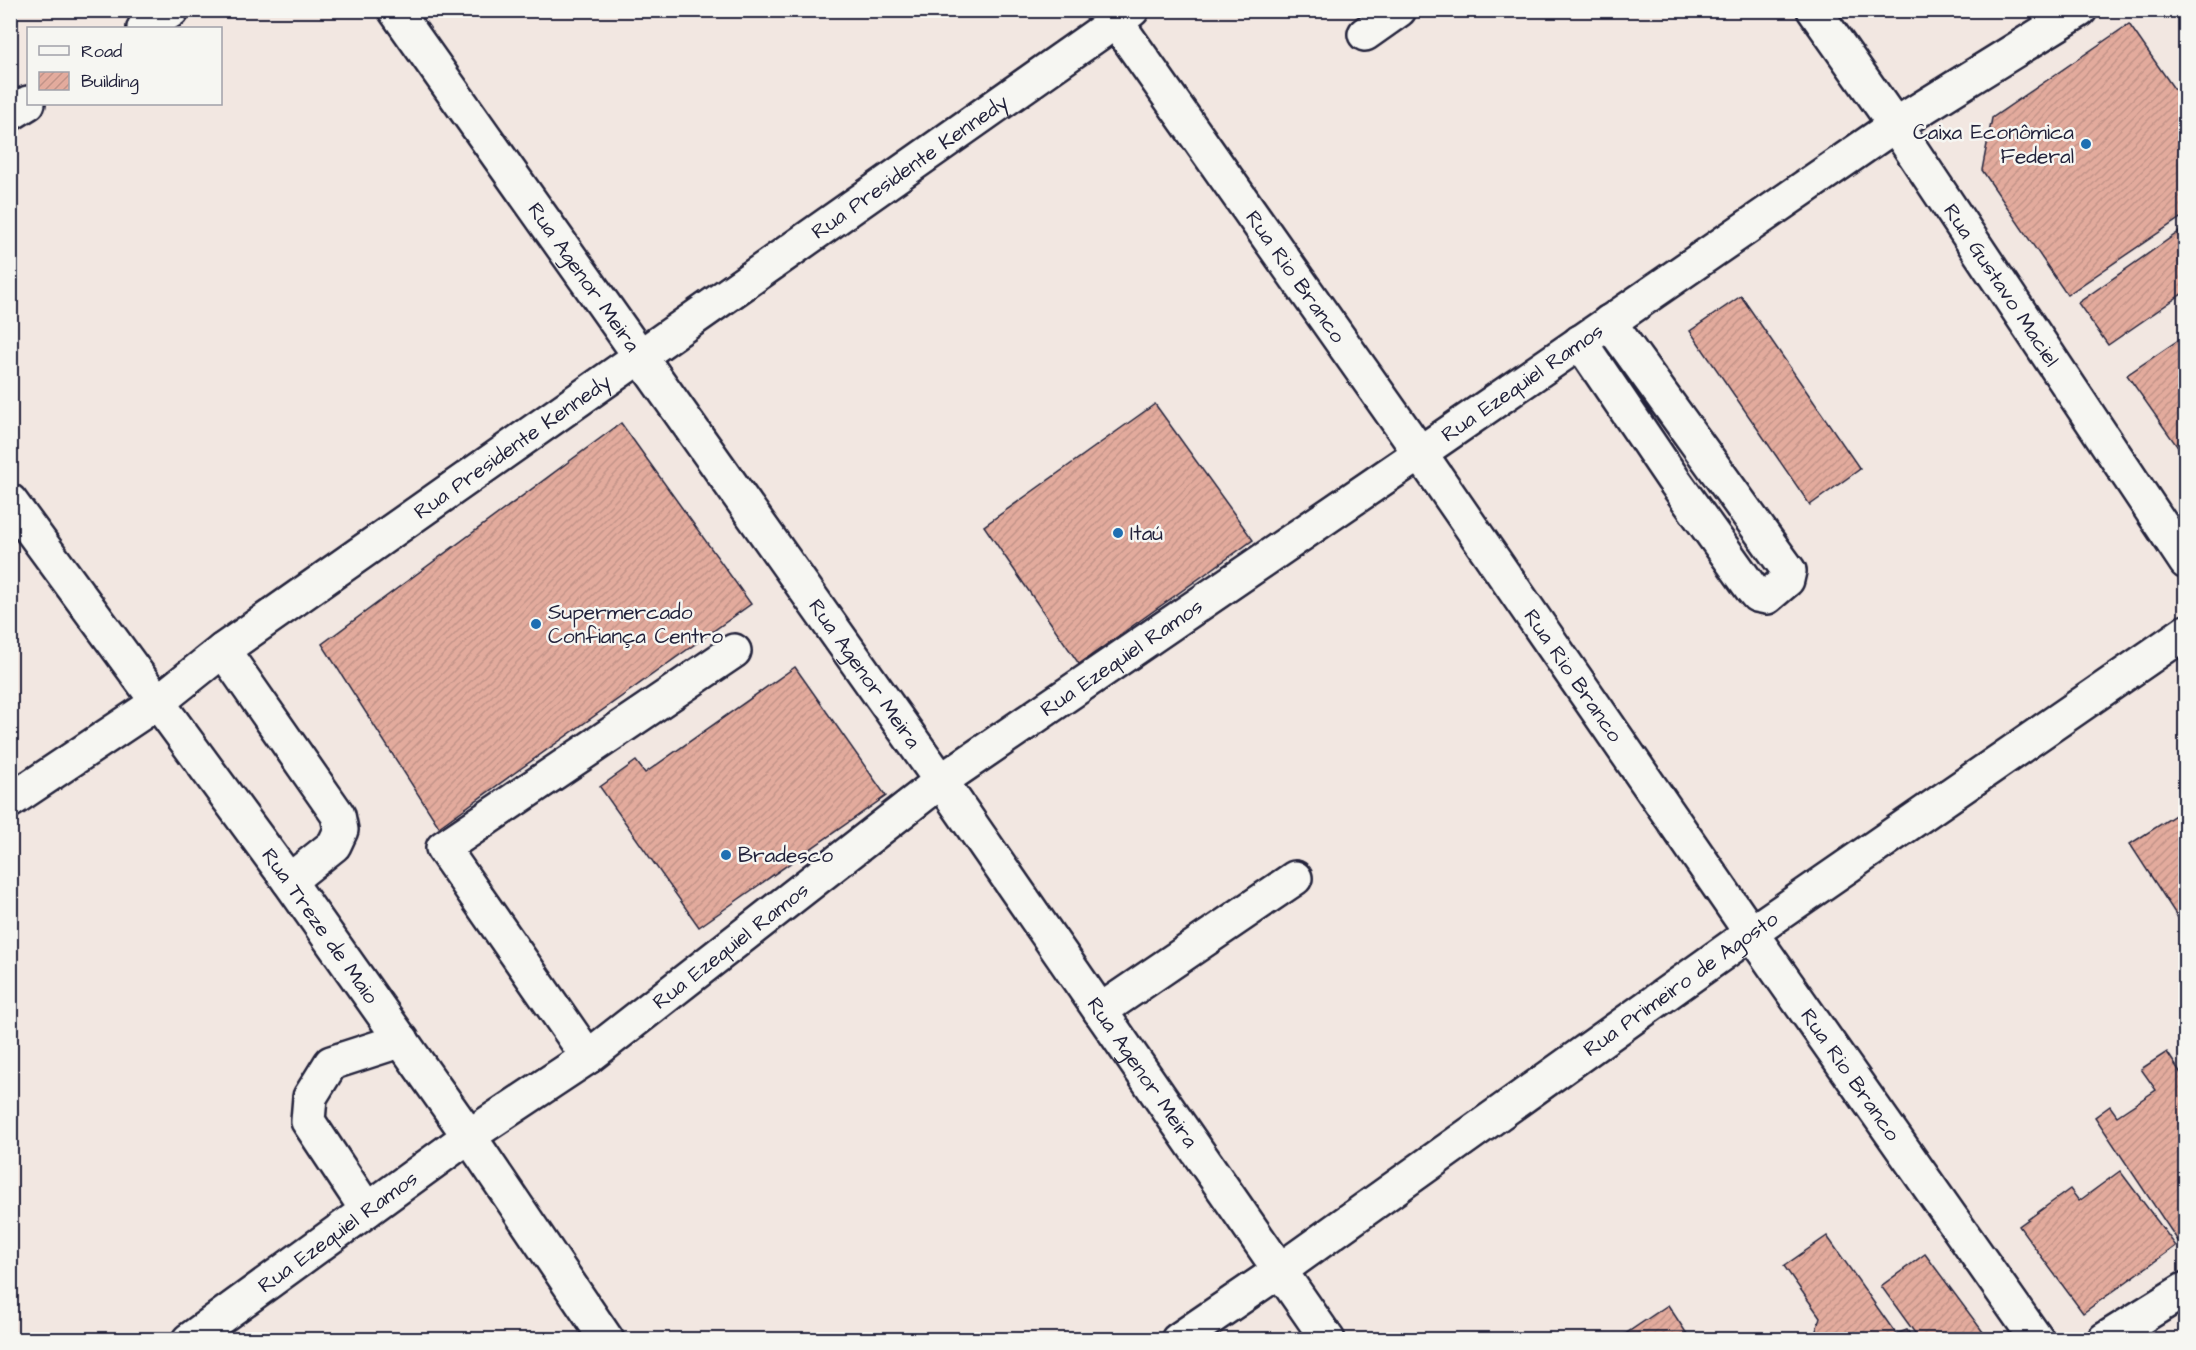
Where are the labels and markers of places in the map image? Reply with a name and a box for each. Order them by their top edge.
place label: Caixa Econômica Federal [1913,118,2074,171]
marker: Caixa Econômica Federal [2079,137,2093,151]
place label: Itaú [1130,519,1163,548]
marker: Itaú [1111,526,1125,540]
place label: Supermercado Confiança Centro [548,598,723,651]
marker: Supermercado Confiança Centro [529,617,543,631]
place label: Bradesco [738,841,833,870]
marker: Bradesco [719,848,733,862]

